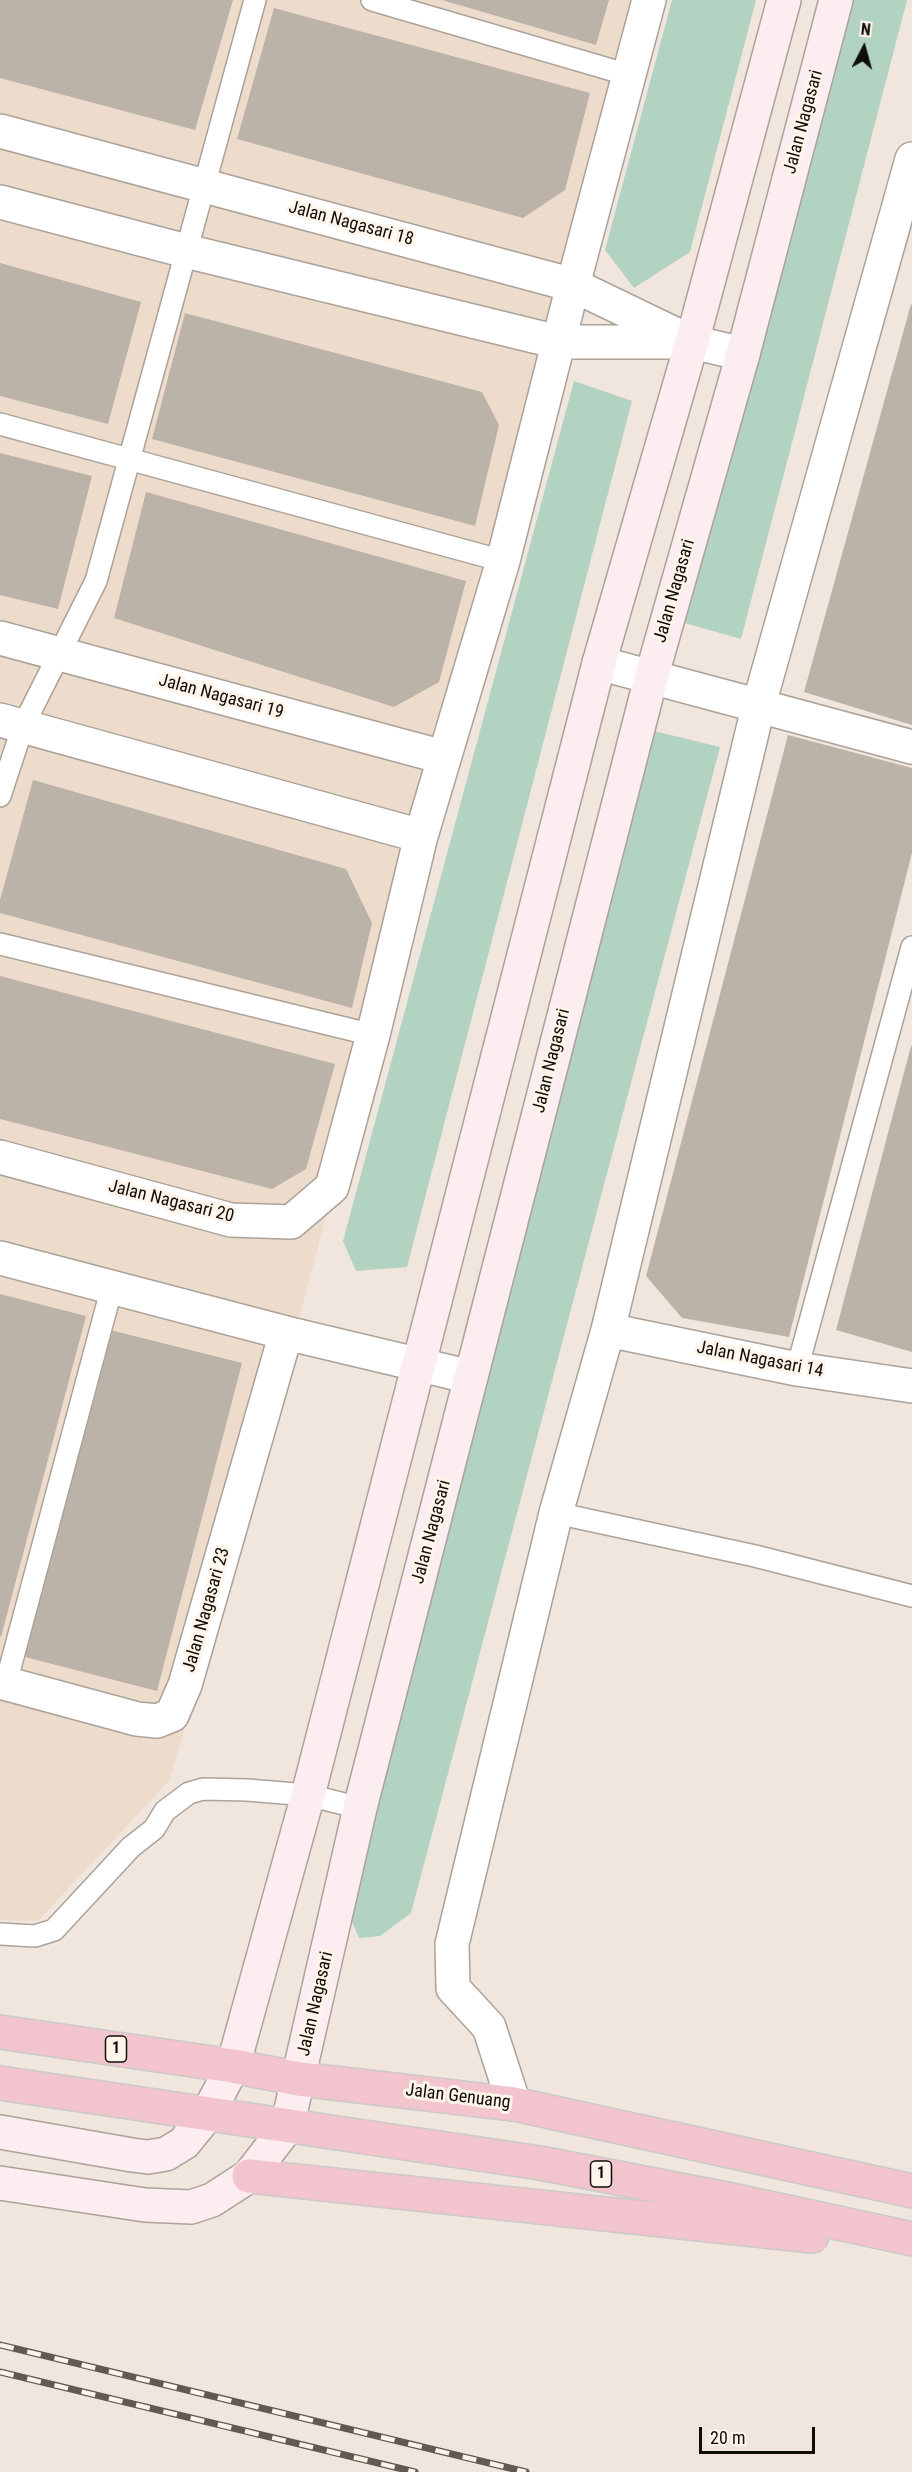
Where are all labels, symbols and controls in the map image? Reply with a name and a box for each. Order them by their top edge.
north arrow [834,18,894,78]
text: N [860,20,872,40]
street label: Jalan Nagasari [780,68,828,176]
street label: Jalan Nagasari 18 [286,197,416,251]
street label: Jalan Nagasari [650,537,700,645]
street label: Jalan Nagasari 19 [156,670,286,724]
street label: Jalan Nagasari [529,1007,575,1115]
street label: Jalan Nagasari 20 [106,1176,236,1228]
street label: Jalan Nagasari 14 [695,1337,825,1383]
street label: Jalan Nagasari [408,1478,456,1586]
street label: Jalan Nagasari 23 [179,1545,235,1675]
street label: Jalan Nagasari [293,1950,339,2058]
road number: 1 [106,2036,126,2062]
street label: Jalan Genuang [404,2080,512,2114]
road number: 1 [590,2161,612,2187]
scale bar [702,2415,818,2453]
text: 20 m [710,2427,745,2448]

